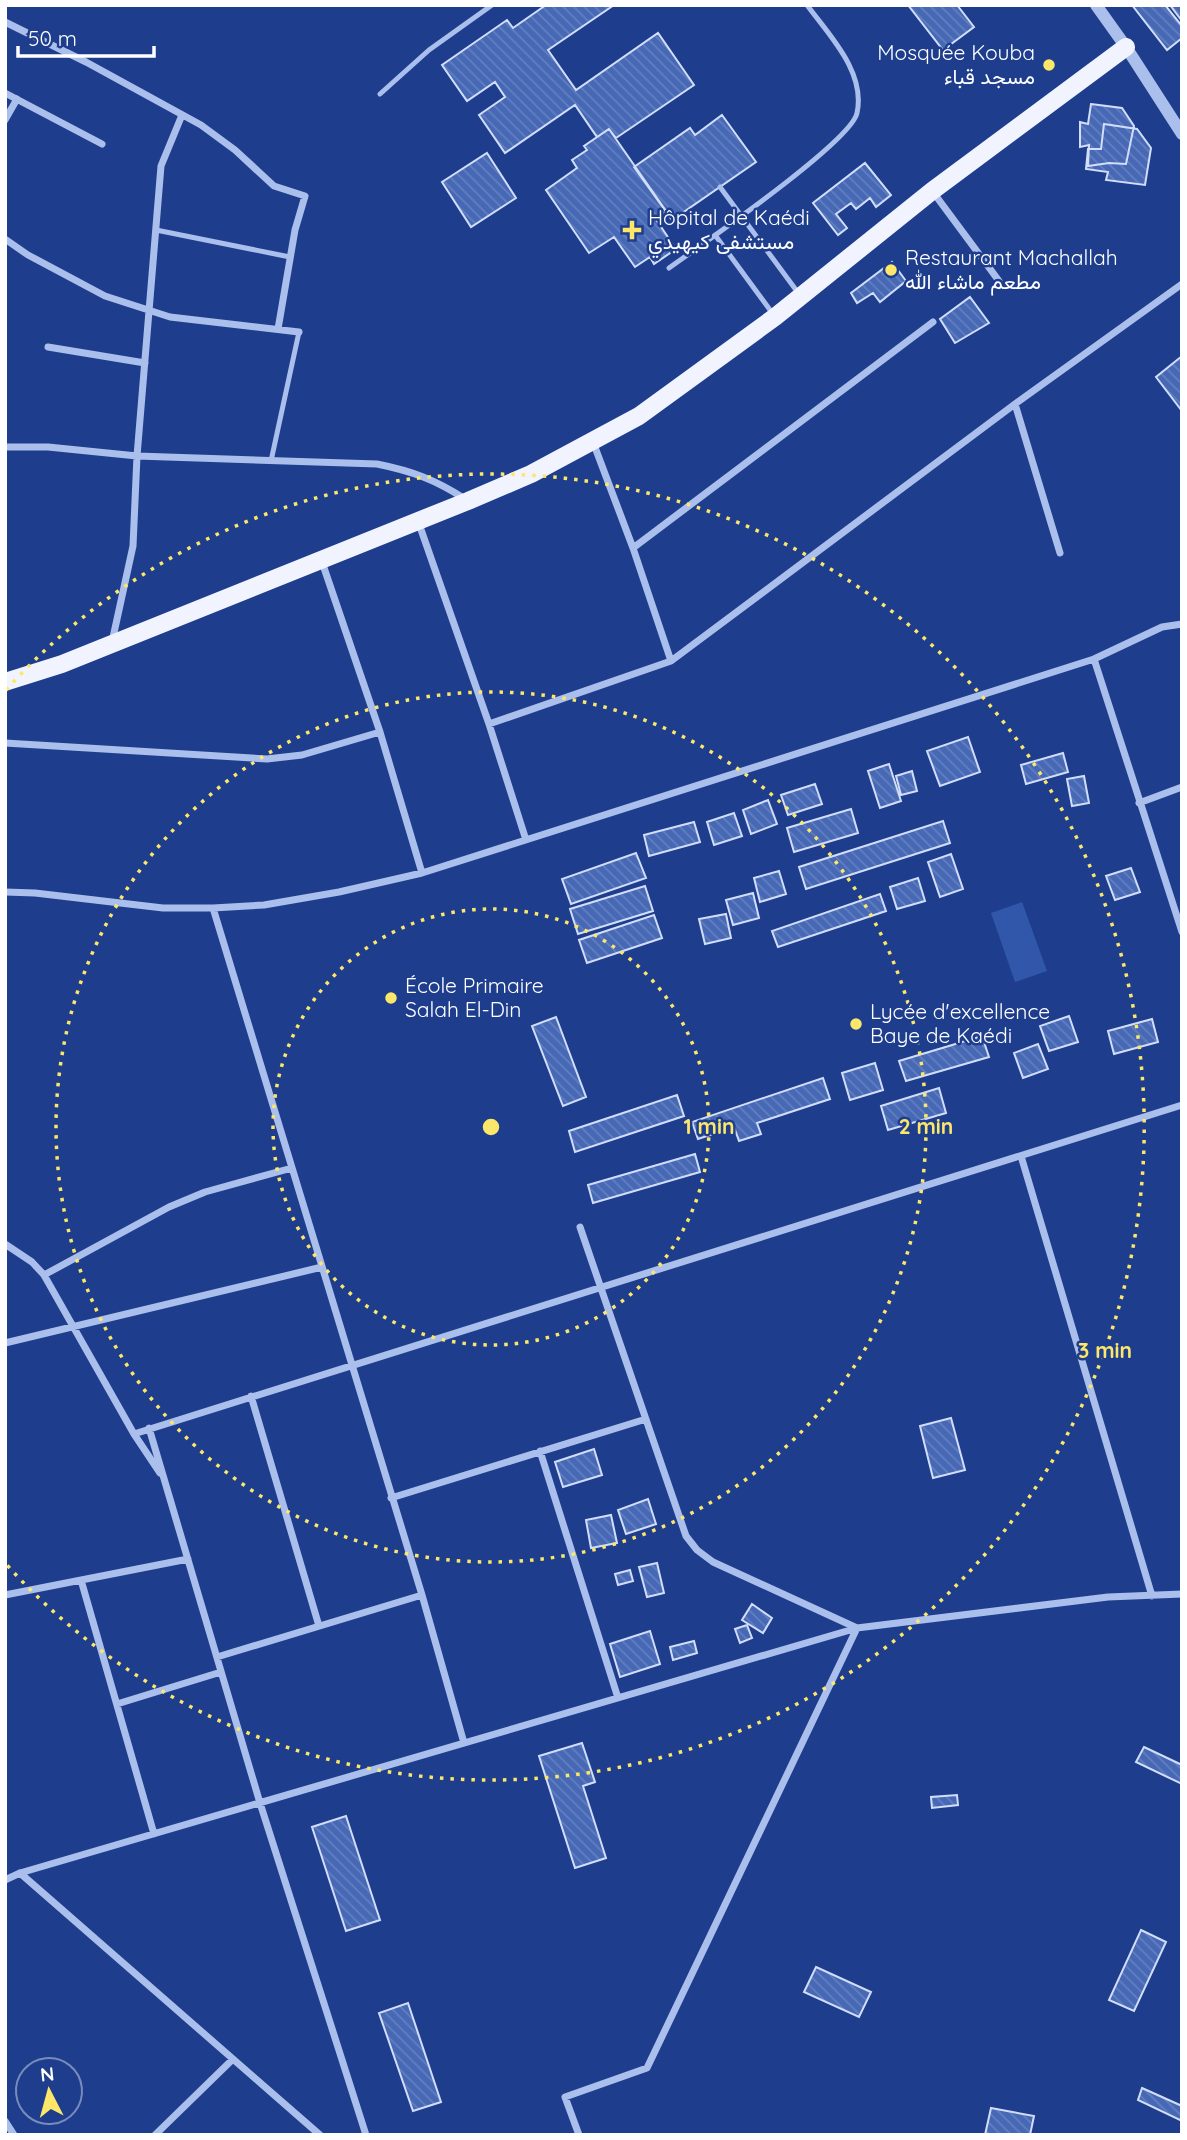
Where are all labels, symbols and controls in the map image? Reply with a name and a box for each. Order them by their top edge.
scale bar [18,14,154,58]
text: 50 m [28,25,77,51]
place label: Mosquée Kouba مسجد قباء [877,39,1035,89]
marker: Mosquée Kouba مسجد قباء [1041,57,1057,73]
place label: Hôpital de Kaédi مستشفى كيهيدي [648,204,810,259]
marker: Hôpital de Kaédi مستشفى كيهيدي [622,220,642,240]
place label: Restaurant Machallah مطعم ماشاء الله [905,244,1118,296]
marker: Restaurant Machallah مطعم ماشاء الله [883,262,899,278]
place label: École Primaire Salah El-Din [405,972,544,1022]
marker: École Primaire Salah El-Din [383,990,399,1006]
place label: Lycée d'excellence Baye de Kaédi [870,998,1050,1048]
marker: Lycée d'excellence Baye de Kaédi [848,1016,864,1032]
text: 1 min [684,1113,734,1139]
text: 2 min [899,1113,953,1139]
centre of rings [479,1115,503,1139]
text: 3 min [1078,1337,1132,1363]
north arrow [14,2056,84,2126]
text: N [39,2061,55,2087]

